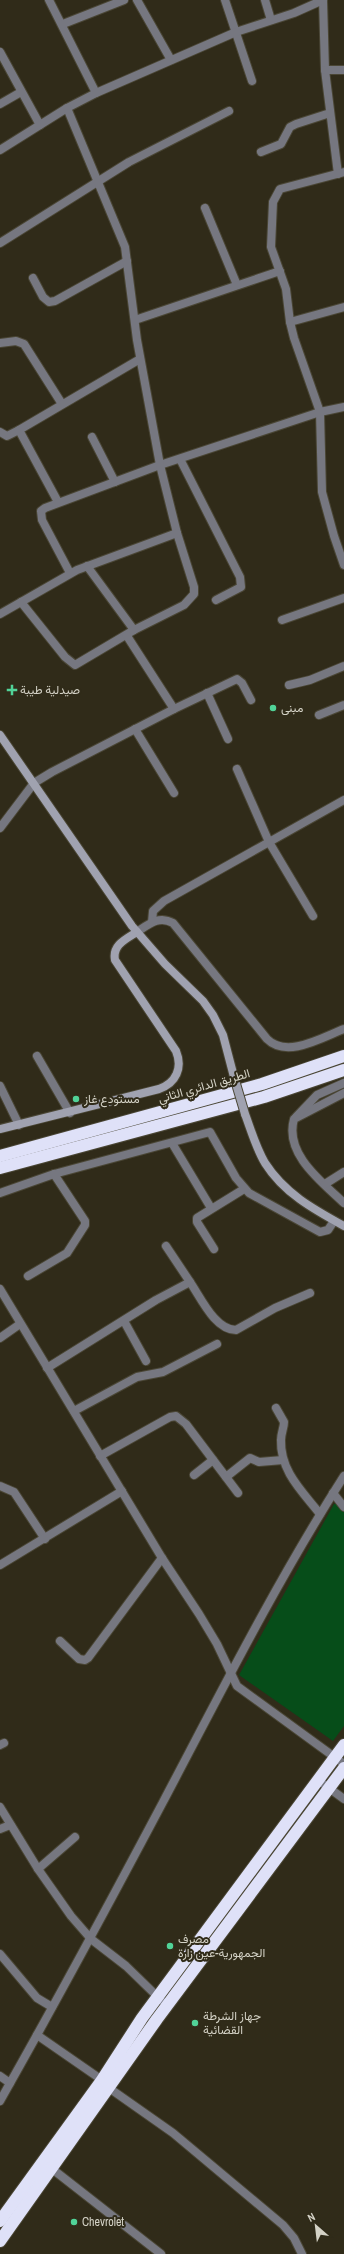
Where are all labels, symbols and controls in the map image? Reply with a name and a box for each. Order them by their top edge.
place label: صيدلية طيبة [20,682,80,698]
marker: صيدلية طيبة [7,685,17,695]
place label: مبنى [281,700,303,716]
marker: مبنى [268,703,278,713]
street label: الطريق الدائري الثاني [156,1065,252,1109]
place label: مستودع غاز [83,1091,140,1108]
marker: مستودع غاز [71,1094,81,1104]
place label: مصرف الجمهورية-عين زارة [178,1931,265,1961]
marker: مصرف الجمهورية-عين زارة [165,1941,175,1951]
place label: جهاز الشرطة القضائية [203,2008,261,2038]
marker: جهاز الشرطة القضائية [190,2018,200,2028]
north arrow [296,2206,336,2246]
text: N [305,2209,317,2225]
place label: Chevrolet [82,2214,124,2230]
marker: Chevrolet [69,2217,79,2227]

